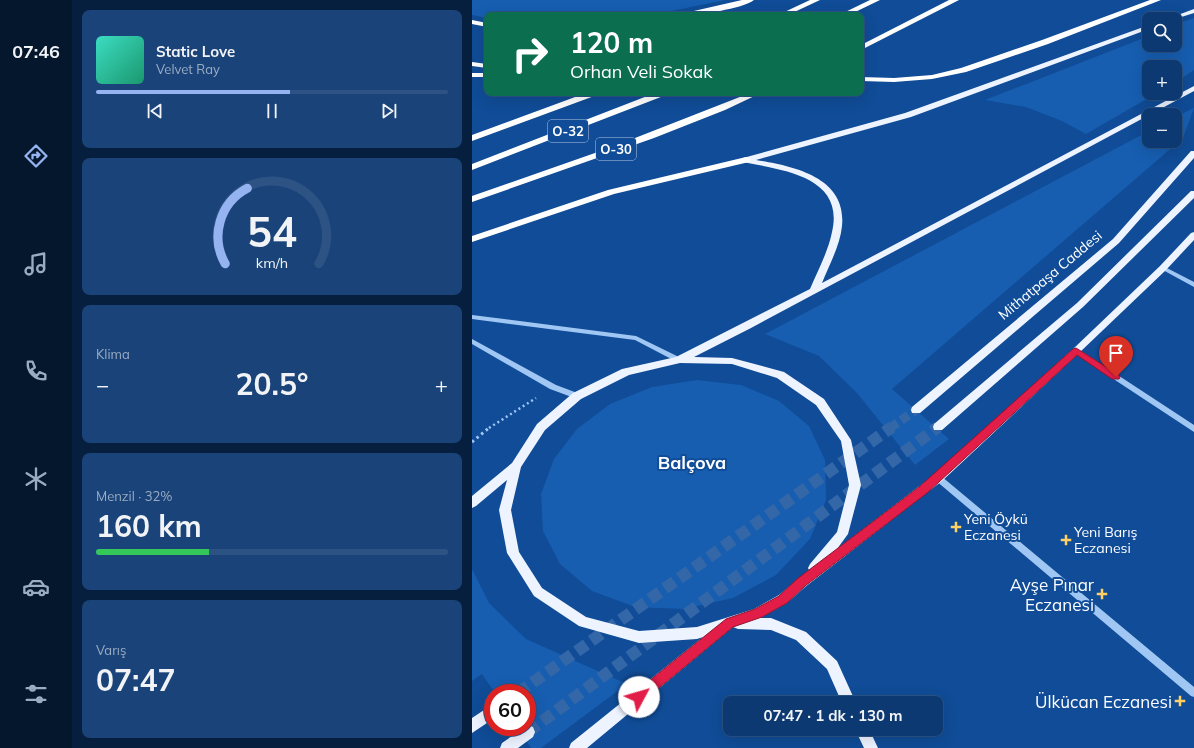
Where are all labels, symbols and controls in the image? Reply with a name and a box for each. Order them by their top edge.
map controls [1142,12,1182,148]
button: search [1142,12,1182,52]
text: 120 m [570,25,653,60]
icon: right [504,28,556,80]
text: 07:46 [12,40,60,63]
text: Static Love [156,42,235,61]
text: Orhan Veli Sokak [570,60,712,83]
button: + [1142,60,1182,100]
text: Velvet Ray [156,61,220,77]
icon: previous [144,100,166,122]
icon: pause [261,100,283,122]
icon: next [378,100,400,122]
button: − [1142,108,1182,148]
road number: O-32 [548,120,588,142]
road number: O-30 [596,138,636,160]
icon: directions [22,142,50,170]
text: 54 [247,205,297,257]
street label: Mithatpaşa Caddesi [994,226,1106,324]
icon: music [22,250,50,278]
text: km/h [256,254,288,272]
pin [1099,336,1133,377]
icon: arrive [1105,342,1127,364]
text: Klima [96,346,130,362]
icon: phone [22,357,50,385]
text: 20.5° [236,365,308,403]
text: − [96,371,109,399]
text: + [435,371,448,399]
district label: Balçova [658,451,726,474]
icon: climate [22,465,50,493]
text: Menzil · 32% [96,488,172,504]
text: 160 km [96,507,202,545]
place label: Yeni Öykü Eczanesi [963,510,1028,544]
marker: Yeni Öykü Eczanesi [951,522,961,532]
place label: Yeni Barış Eczanesi [1073,523,1138,557]
marker: Yeni Barış Eczanesi [1061,535,1071,545]
icon: car [22,573,50,601]
place label: Ayşe Pınar Eczanesi [1010,574,1095,615]
marker: Ayşe Pınar Eczanesi [1097,589,1107,599]
text: Varış [96,642,126,658]
text: 07:47 [96,661,175,699]
position arrow [618,676,660,718]
icon: filters [22,680,50,708]
speed limit sign: 60 [484,684,536,736]
place label: Ülkücan Eczanesi [1035,691,1172,712]
marker: Ülkücan Eczanesi [1175,696,1185,706]
text: 07:47 · 1 dk · 130 m [764,706,902,725]

